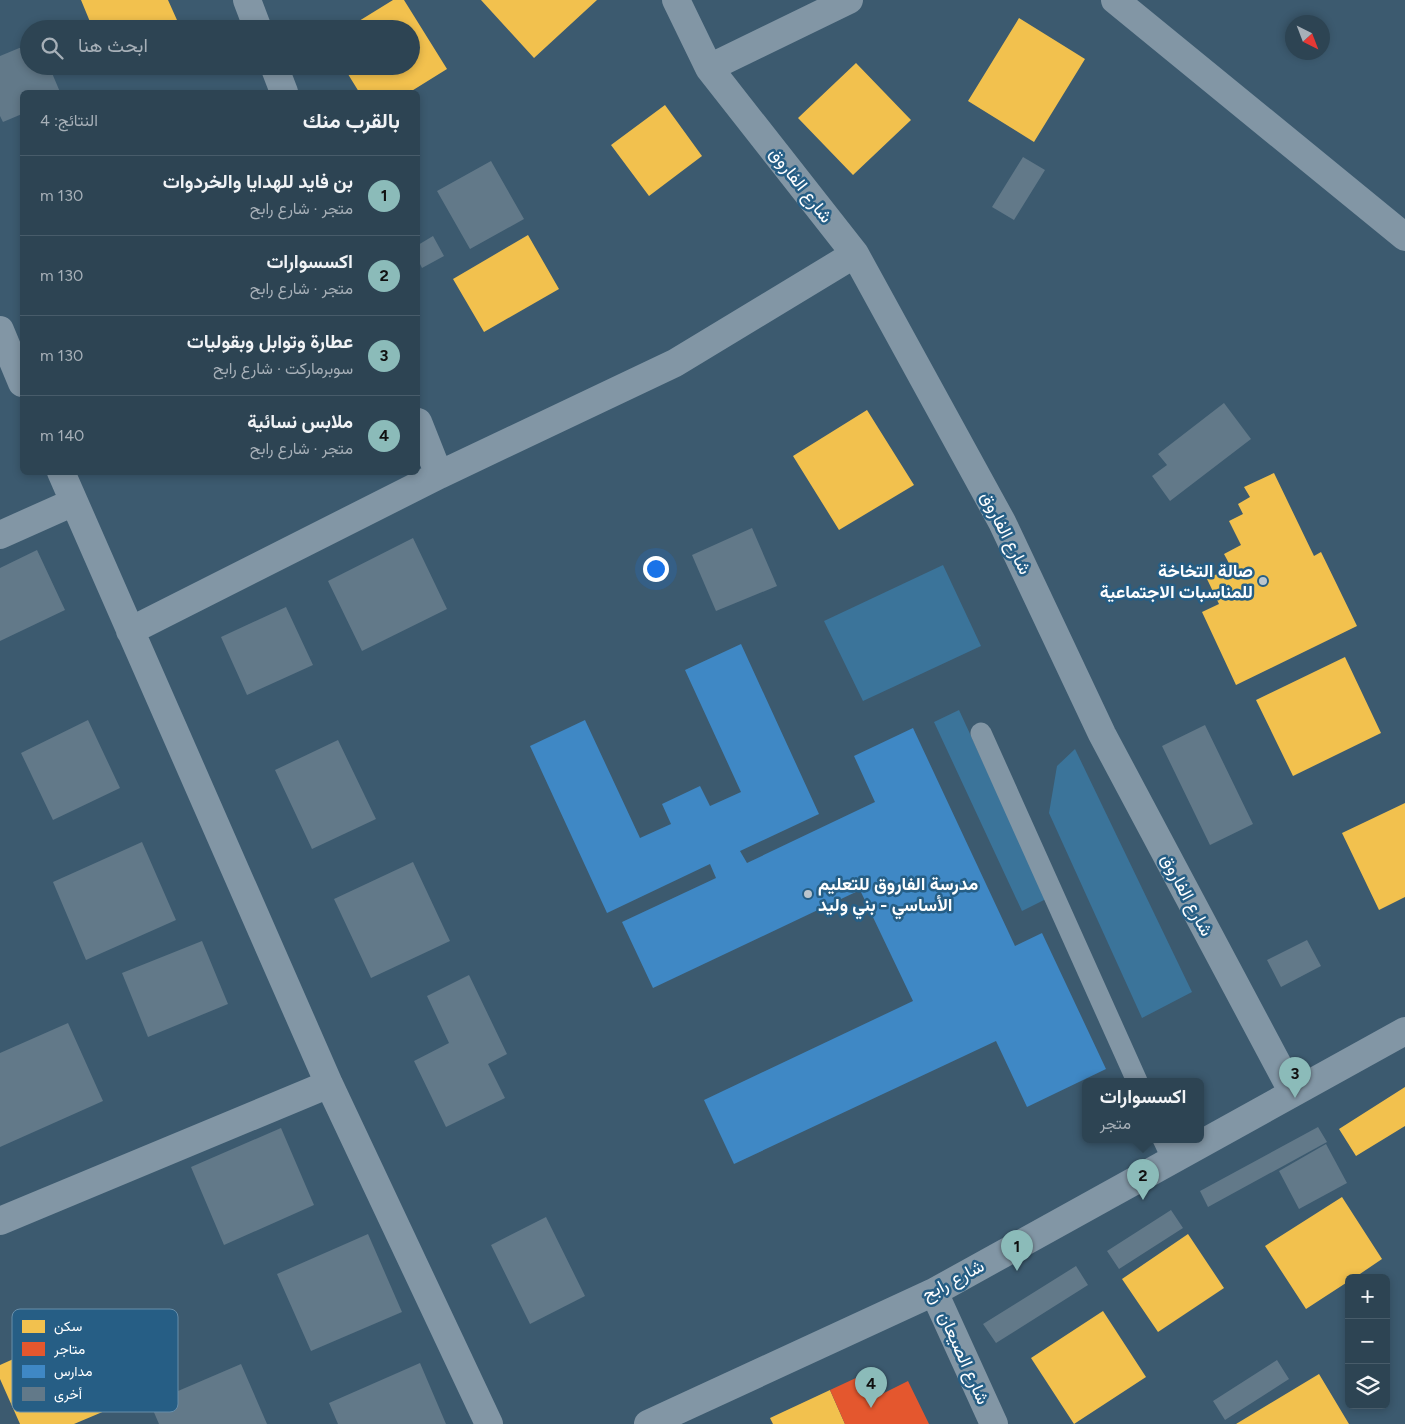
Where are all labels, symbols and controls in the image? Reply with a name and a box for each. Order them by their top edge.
north arrow [1285,15,1330,60]
search box [20,20,420,75]
icon: search [38,34,66,62]
text: ابحث هنا [78,34,148,57]
text: بالقرب منك [303,108,400,133]
text: النتائج: 4 [40,111,98,130]
street label: شارع الفاروق [764,143,837,228]
text: بن فايد للهدايا والخردوات [163,170,353,193]
text: 130 m [40,186,83,205]
text: 1 [381,186,387,205]
text: متجر · شارع رابح [250,199,353,218]
text: اكسسوارات [266,250,353,273]
text: 130 m [40,266,83,285]
text: 2 [379,266,389,285]
text: متجر · شارع رابح [250,279,353,298]
text: عطارة وتوابل وبقوليات [187,330,353,353]
text: 130 m [40,346,83,365]
text: 3 [380,346,388,365]
text: سوبرماركت · شارع رابح [213,359,353,378]
text: ملابس نسائية [247,410,353,433]
text: 140 m [40,426,84,445]
text: 4 [379,426,389,445]
text: متجر · شارع رابح [250,439,353,458]
street label: شارع الفاروق [975,488,1036,579]
your location [643,556,669,582]
place label: صالة التخاخة للمناسبات الاجتماعية [1100,560,1253,603]
marker: صالة التخاخة للمناسبات الاجتماعية [1257,575,1269,587]
street label: شارع الفاروق [1155,850,1218,940]
place label: مدرسة الفاروق للتعليم الأساسي - بني وليد [818,873,979,920]
marker: مدرسة الفاروق للتعليم الأساسي - بني وليد [802,888,814,900]
pin: 3 [1279,1057,1311,1098]
popup [1082,1078,1204,1143]
text: اكسسوارات [1100,1085,1186,1108]
text: متجر [1100,1114,1131,1133]
pin: 2 [1127,1159,1159,1200]
pin: 1 [1001,1230,1033,1271]
street label: شارع رابح [918,1254,988,1306]
map controls [1345,1274,1390,1409]
button: + [1345,1274,1390,1319]
street label: شارع الصيعان [933,1308,994,1408]
legend [12,1309,178,1412]
text: سكن [54,1318,82,1335]
button: − [1345,1319,1390,1364]
text: متاجر [53,1341,85,1358]
text: مدارس [54,1363,92,1380]
button: layers [1345,1364,1390,1409]
pin: 4 [855,1367,887,1408]
text: أخرى [54,1386,82,1403]

